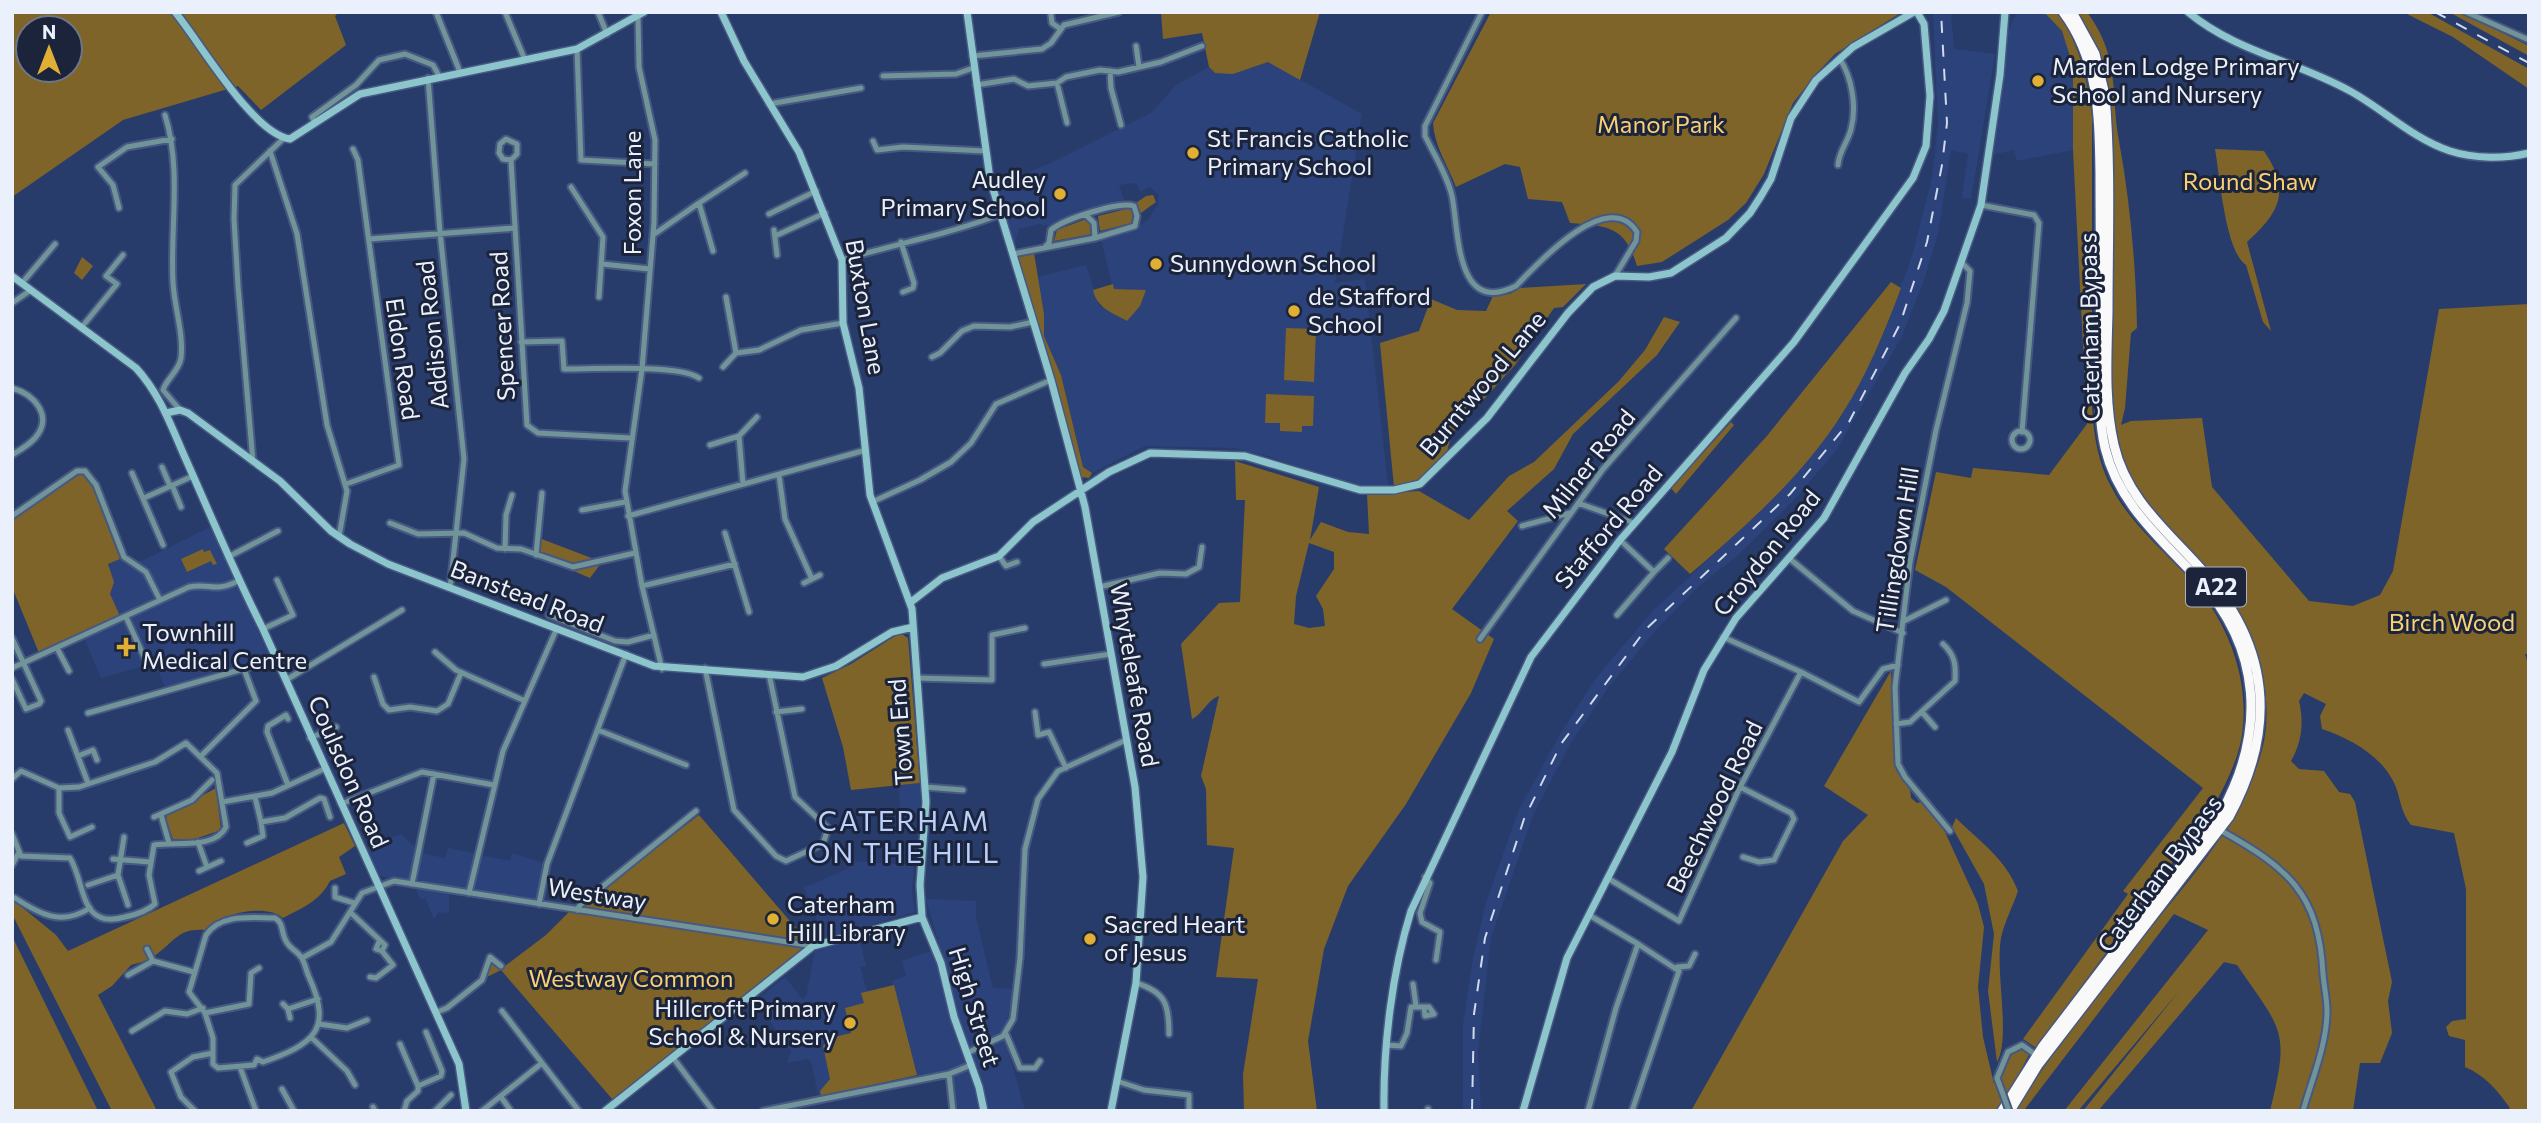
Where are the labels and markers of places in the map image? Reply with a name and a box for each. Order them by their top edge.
place label: Marden Lodge Primary School and Nursery [2052,51,2300,108]
marker: Marden Lodge Primary School and Nursery [2030,73,2046,89]
place label: St Francis Catholic Primary School [1207,123,1409,180]
marker: St Francis Catholic Primary School [1185,145,1201,161]
place label: Audley Primary School [881,164,1046,221]
marker: Audley Primary School [1052,186,1068,202]
place label: Sunnydown School [1170,248,1377,277]
marker: Sunnydown School [1148,256,1164,272]
place label: de Stafford School [1308,281,1431,338]
marker: de Stafford School [1286,303,1302,319]
place label: Townhill Medical Centre [142,617,307,674]
marker: Townhill Medical Centre [116,637,136,657]
place label: Caterham Hill Library [787,889,906,946]
place label: Sacred Heart of Jesus [1104,909,1246,966]
marker: Caterham Hill Library [765,911,781,927]
marker: Sacred Heart of Jesus [1082,931,1098,947]
place label: Hillcroft Primary School & Nursery [648,993,836,1050]
marker: Hillcroft Primary School & Nursery [842,1015,858,1031]

